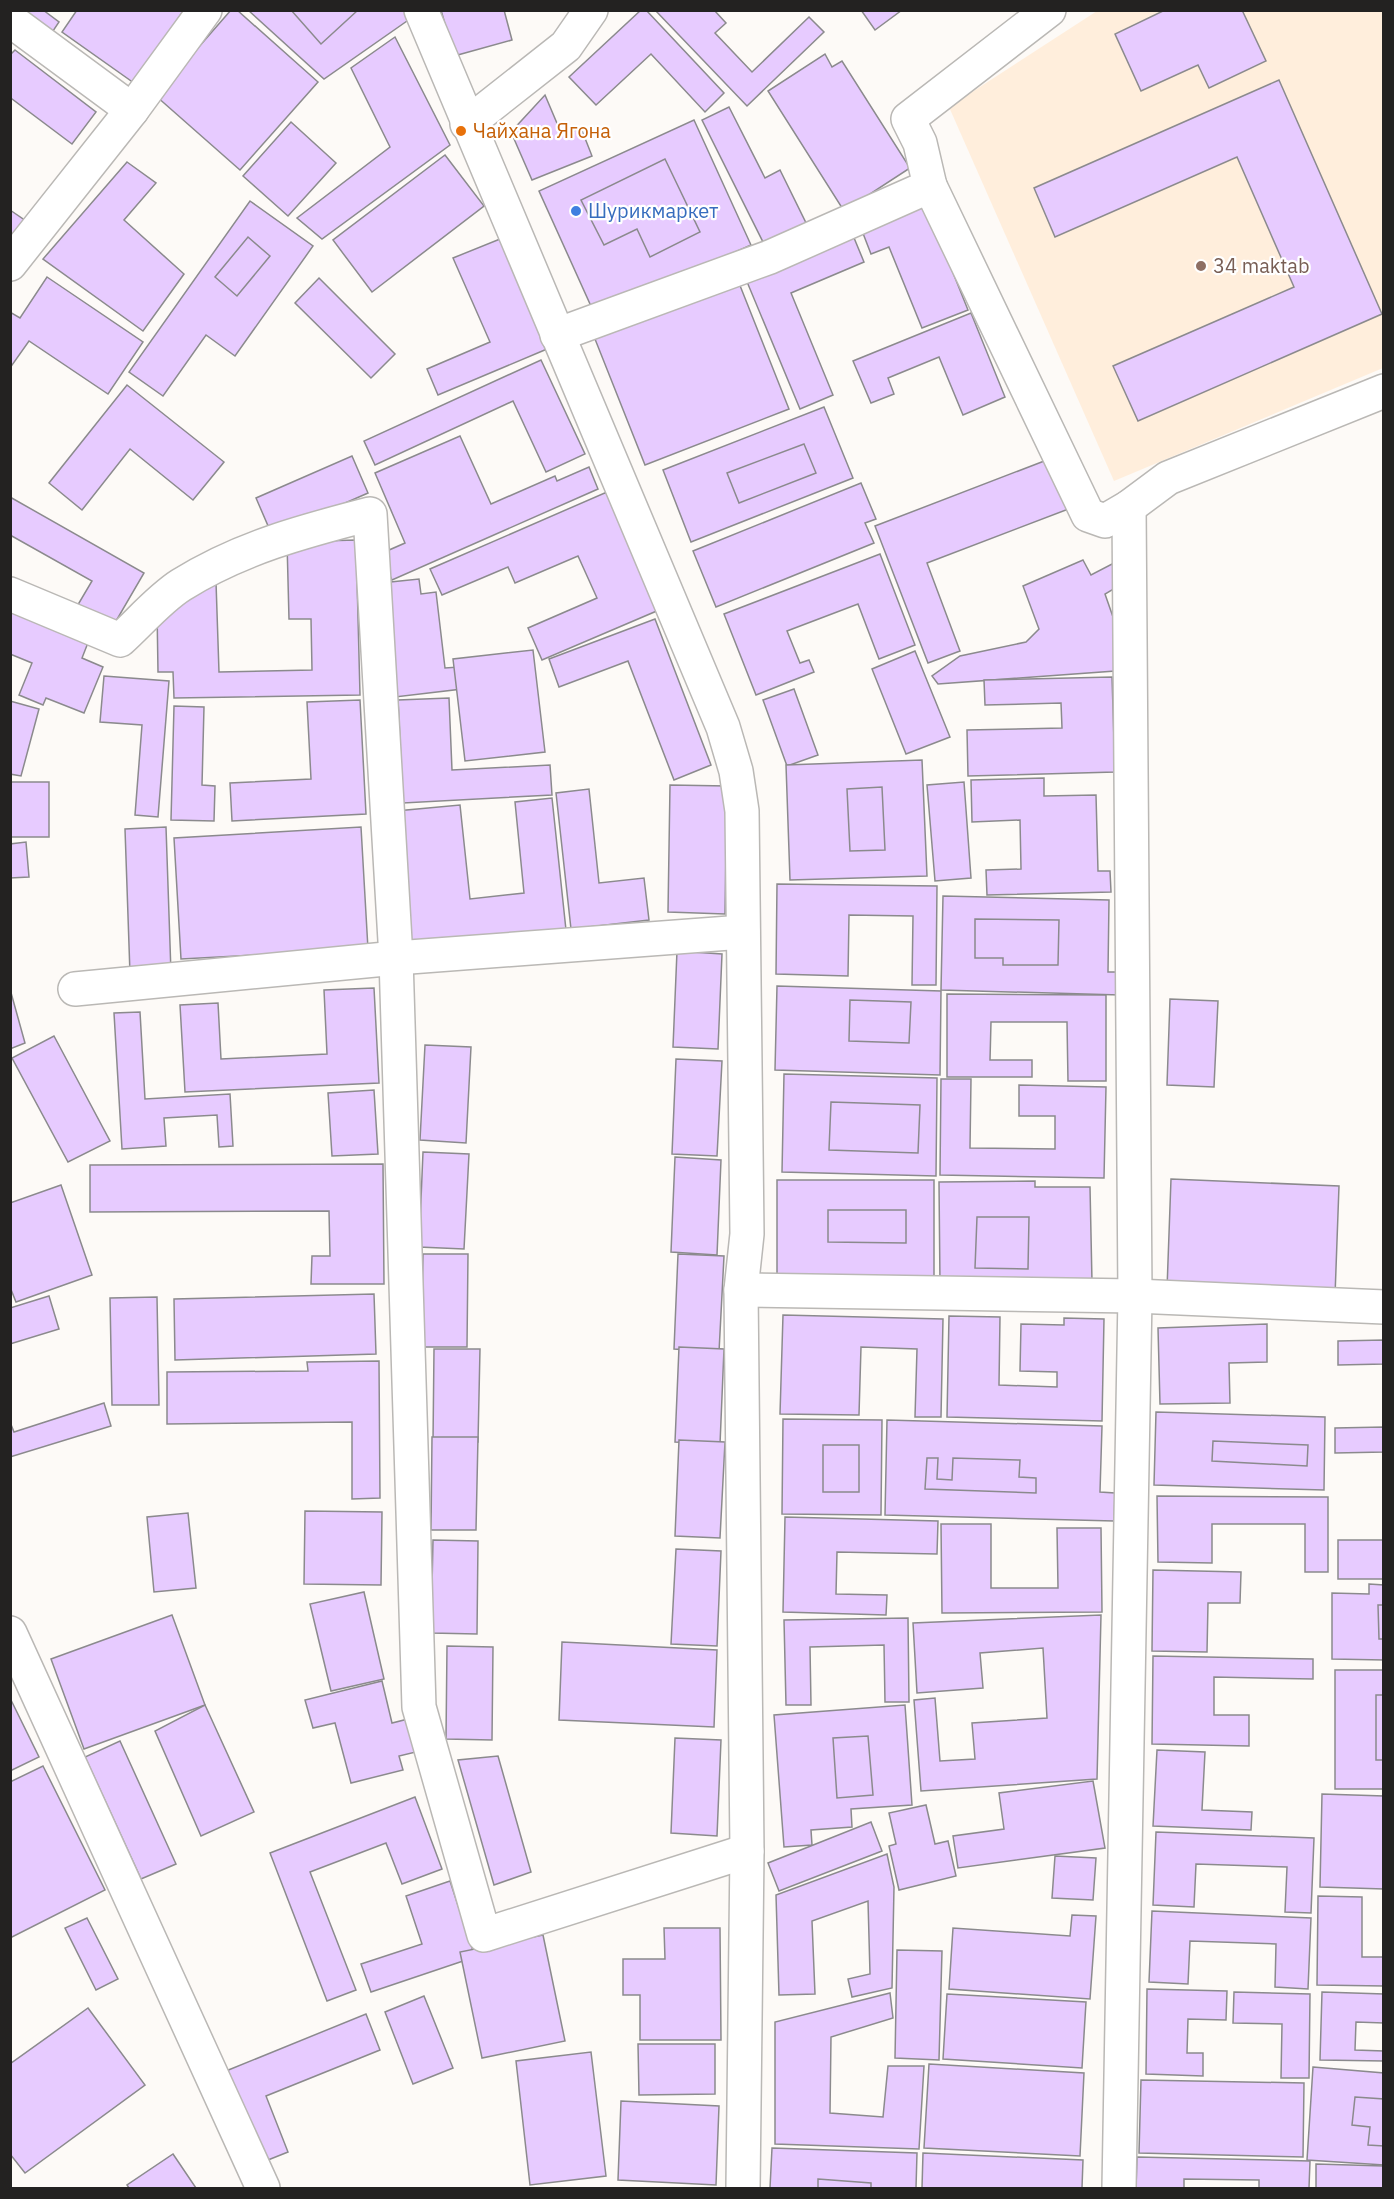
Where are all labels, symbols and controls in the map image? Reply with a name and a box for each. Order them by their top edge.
place label: Чайхана Ягона [473,117,611,144]
marker: Чайхана Ягона [454,124,468,138]
place label: Шурикмаркет [588,197,719,224]
marker: Шурикмаркет [569,204,583,218]
place label: 34 maktab [1213,252,1310,279]
marker: 34 maktab [1194,259,1208,273]

